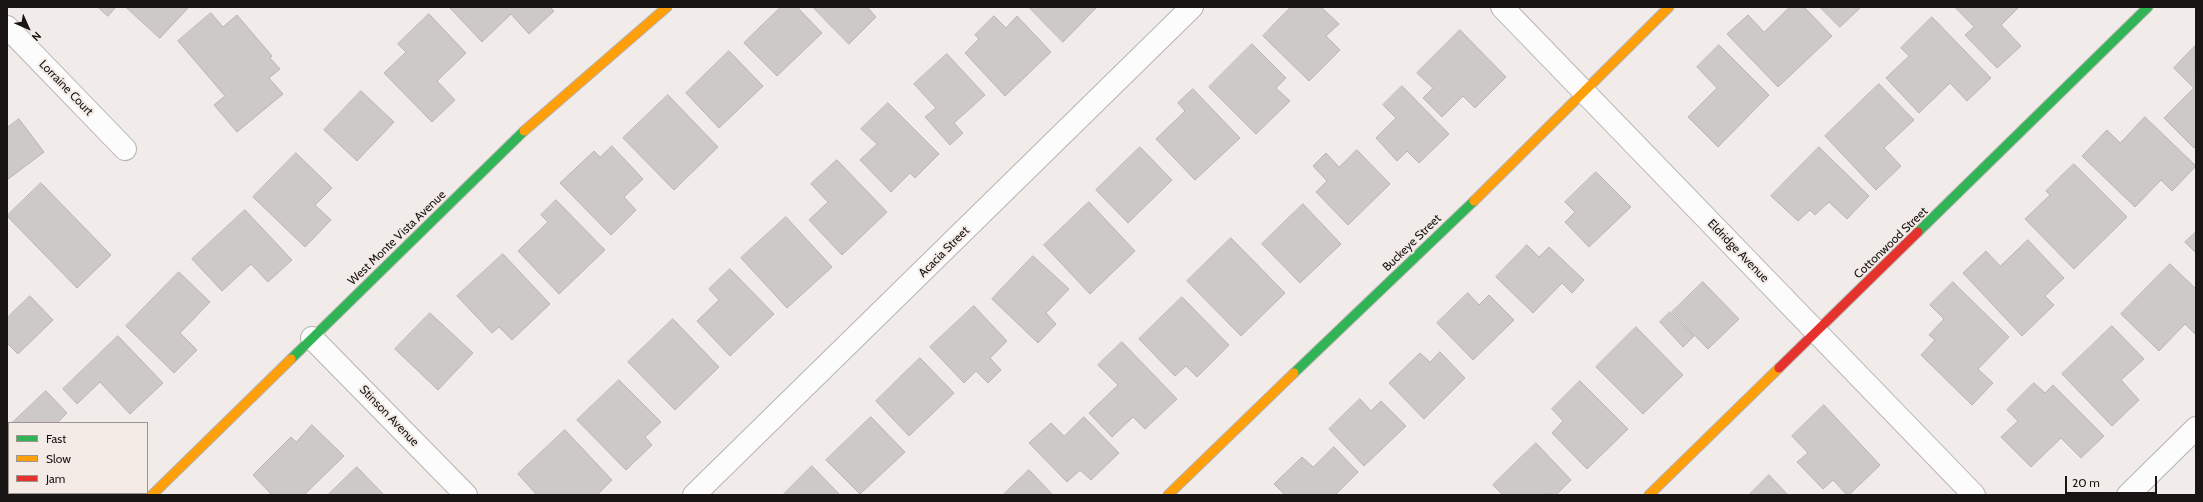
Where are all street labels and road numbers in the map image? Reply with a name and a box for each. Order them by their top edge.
street label: Lorraine Court [36,57,96,119]
street label: West Monte Vista Avenue [345,188,449,288]
street label: Cottonwood Street [1851,204,1931,282]
street label: Buckeye Street [1380,212,1444,274]
street label: Eldridge Avenue [1704,217,1772,285]
street label: Acacia Street [916,224,972,280]
street label: Stinson Avenue [356,383,422,449]

